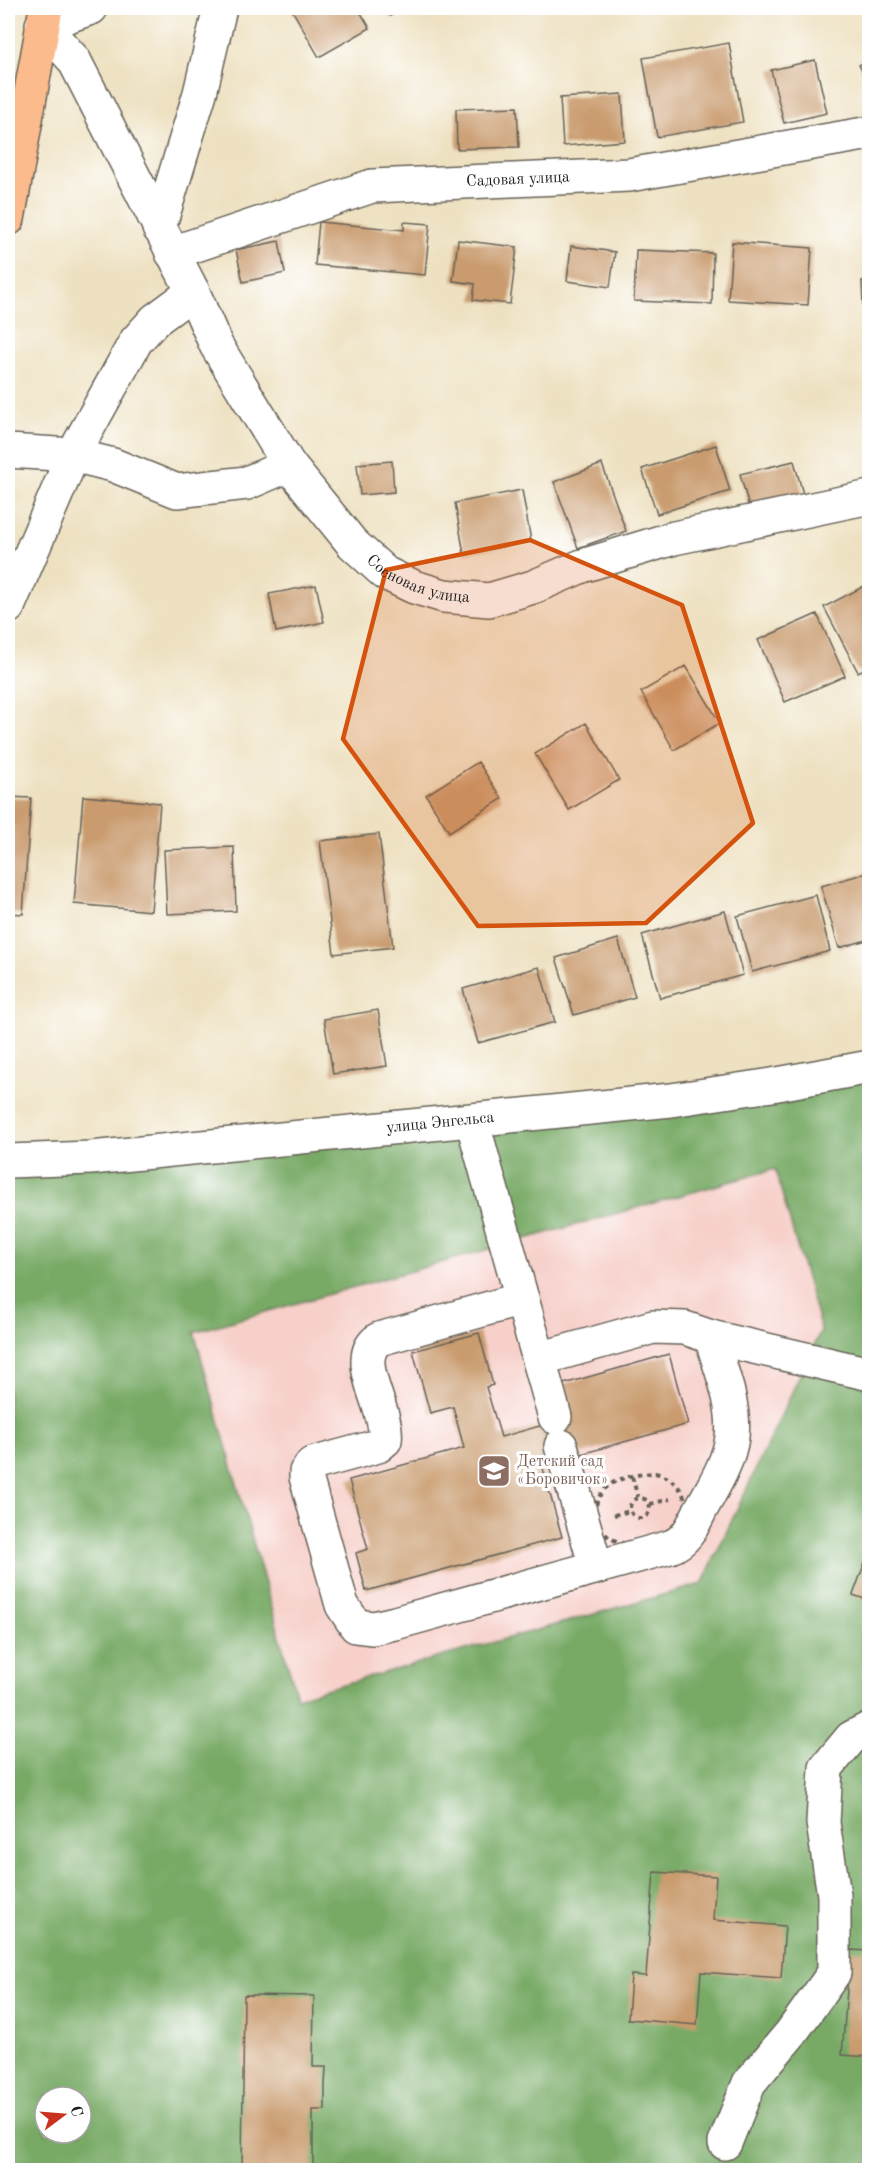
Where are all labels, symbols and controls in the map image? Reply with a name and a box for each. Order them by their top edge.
street label: Садовая улица [466,170,570,190]
street label: Сосновая улица [363,552,471,606]
street label: улица Энгельса [385,1110,495,1136]
school or university icon: Детский сад «Боровичок» [476,1453,512,1489]
place label: Детский сад «Боровичок» [517,1454,608,1488]
north arrow [33,2085,93,2145]
text: С [66,2104,85,2119]

